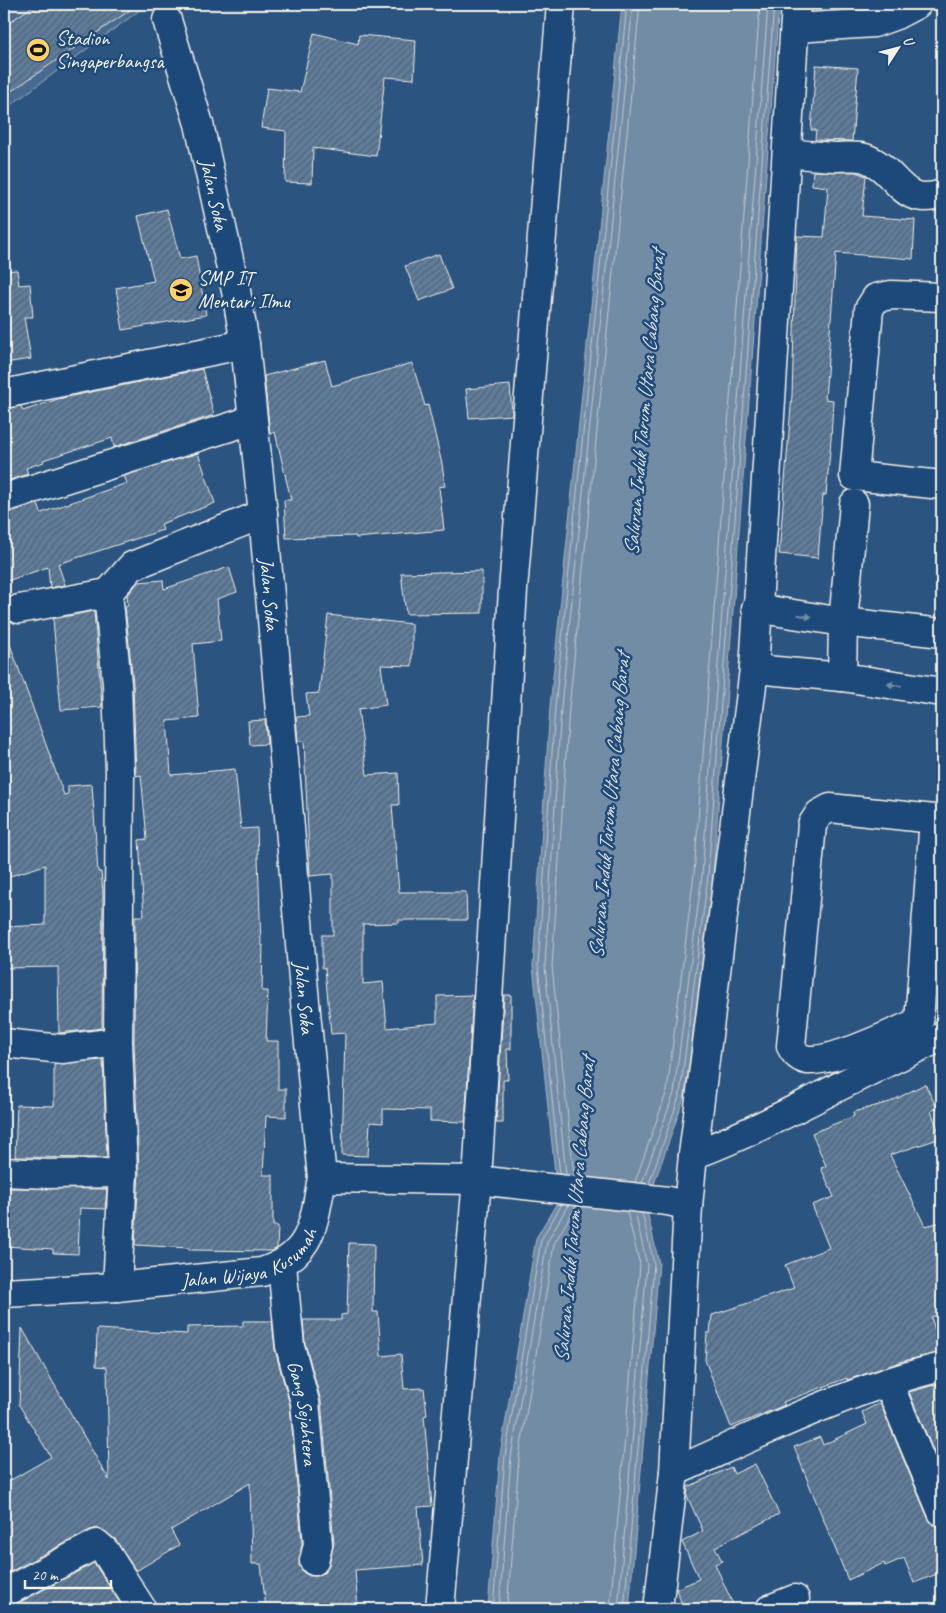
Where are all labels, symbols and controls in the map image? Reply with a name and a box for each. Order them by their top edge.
north arrow [874,22,924,72]
place label: Stadion Singaperbangsa [56,26,166,74]
text: U [899,33,919,51]
sports icon: Stadion Singaperbangsa [25,37,51,63]
street label: Jalan Soka [194,155,235,234]
water label: Saluran Induk Tarum Utara Cabang Barat [618,245,671,556]
place label: SMP IT Mentari Ilmu [198,266,291,314]
school or university icon: SMP IT Mentari Ilmu [168,277,194,303]
street label: Jalan Soka [254,556,286,633]
one-way arrow [797,613,813,621]
water label: Saluran Induk Tarum Utara Cabang Barat [583,648,636,959]
one-way arrow [886,680,902,688]
street label: Jalan Soka [289,959,321,1036]
water label: Saluran Induk Tarum Utara Cabang Barat [548,1052,601,1363]
street label: Jalan Wijaya Kusumah [179,1223,323,1293]
street label: Gang Sejahtera [282,1358,323,1468]
scale bar [25,1558,111,1590]
text: 20 m [32,1566,59,1585]

